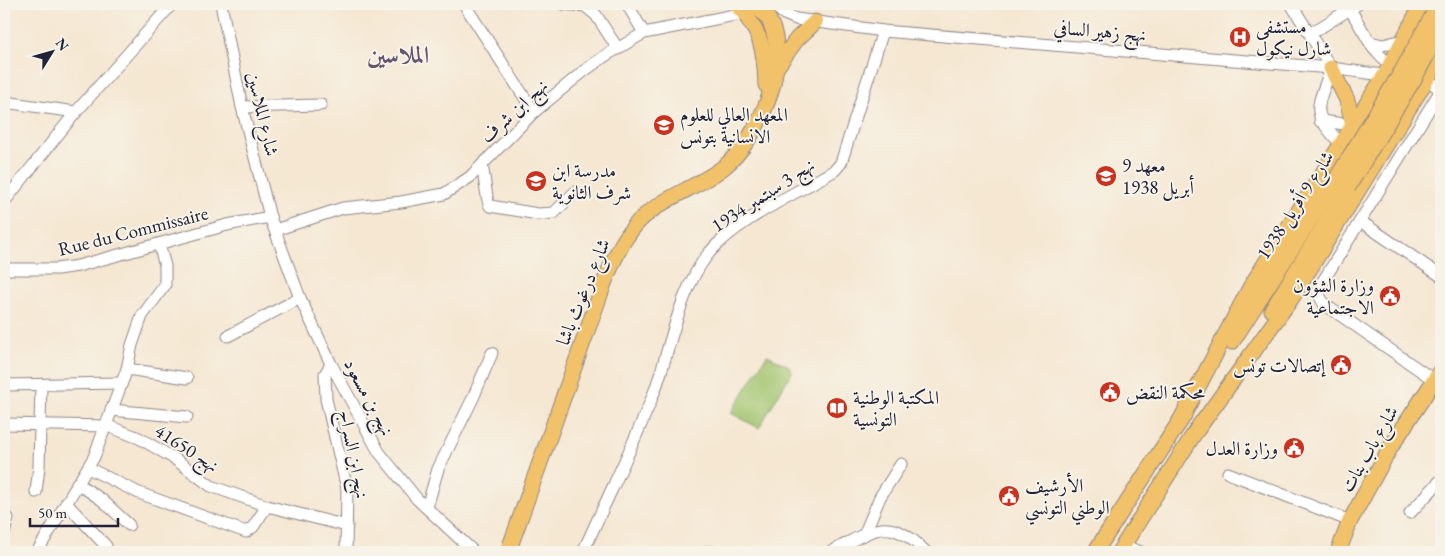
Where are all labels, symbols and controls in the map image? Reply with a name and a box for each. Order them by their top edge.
place label: مستشفى شارل نيكول [1256,14,1332,61]
street label: نهج زهير السافي [1052,15,1147,52]
hospital icon: مستشفى شارل نيكول [1228,25,1252,49]
north arrow [28,28,78,78]
text: N [52,34,73,55]
district label: الملاسين [367,39,429,70]
street label: شارع الملاسين [238,69,285,159]
street label: نهج ابن شرف [475,73,557,152]
place label: المعهد العالي للعلوم الانسانية بتونس [680,102,788,150]
school or university icon: المعهد العالي للعلوم الانسانية بتونس [652,113,676,137]
street label: شارع 9 أفريل 1938 [1251,146,1342,266]
street label: نهج 3 سبتمبر 1934 [706,152,822,242]
place label: معهد 9 أبريل 1938 [1122,153,1194,201]
place label: مدرسة ابن شرف الثانوية [552,158,631,205]
school or university icon: معهد 9 أبريل 1938 [1094,164,1118,188]
school or university icon: مدرسة ابن شرف الثانوية [524,169,548,193]
street label: Rue du Commissaire [55,200,211,262]
street label: شارع درغوث باشا [550,235,619,350]
place label: وزارة الشؤون الاجتماعية [1293,273,1374,320]
public building icon: وزارة الشؤون الاجتماعية [1378,284,1402,308]
place label: إتصالات تونس [1233,353,1327,379]
public building icon: إتصالات تونس [1329,353,1353,377]
street label: نهج بن مسعود [334,354,400,442]
public building icon: محكمة النقض [1098,380,1122,404]
place label: محكمة النقض [1126,380,1206,406]
place label: المكتبة الوطنية التونسية [853,385,939,432]
library icon: المكتبة الوطنية التونسية [825,396,849,420]
street label: شارع باب بنات [1334,401,1406,498]
street label: نهج ابن السراج [328,407,375,502]
street label: نهج 41650 [147,418,224,482]
place label: وزارة العدل [1205,436,1278,461]
public building icon: وزارة العدل [1282,436,1306,460]
place label: الأرشيف الوطني التونسي [1025,472,1110,526]
public building icon: الأرشيف الوطني التونسي [997,484,1021,508]
scale bar [30,496,118,528]
text: 50 m [38,503,67,522]

